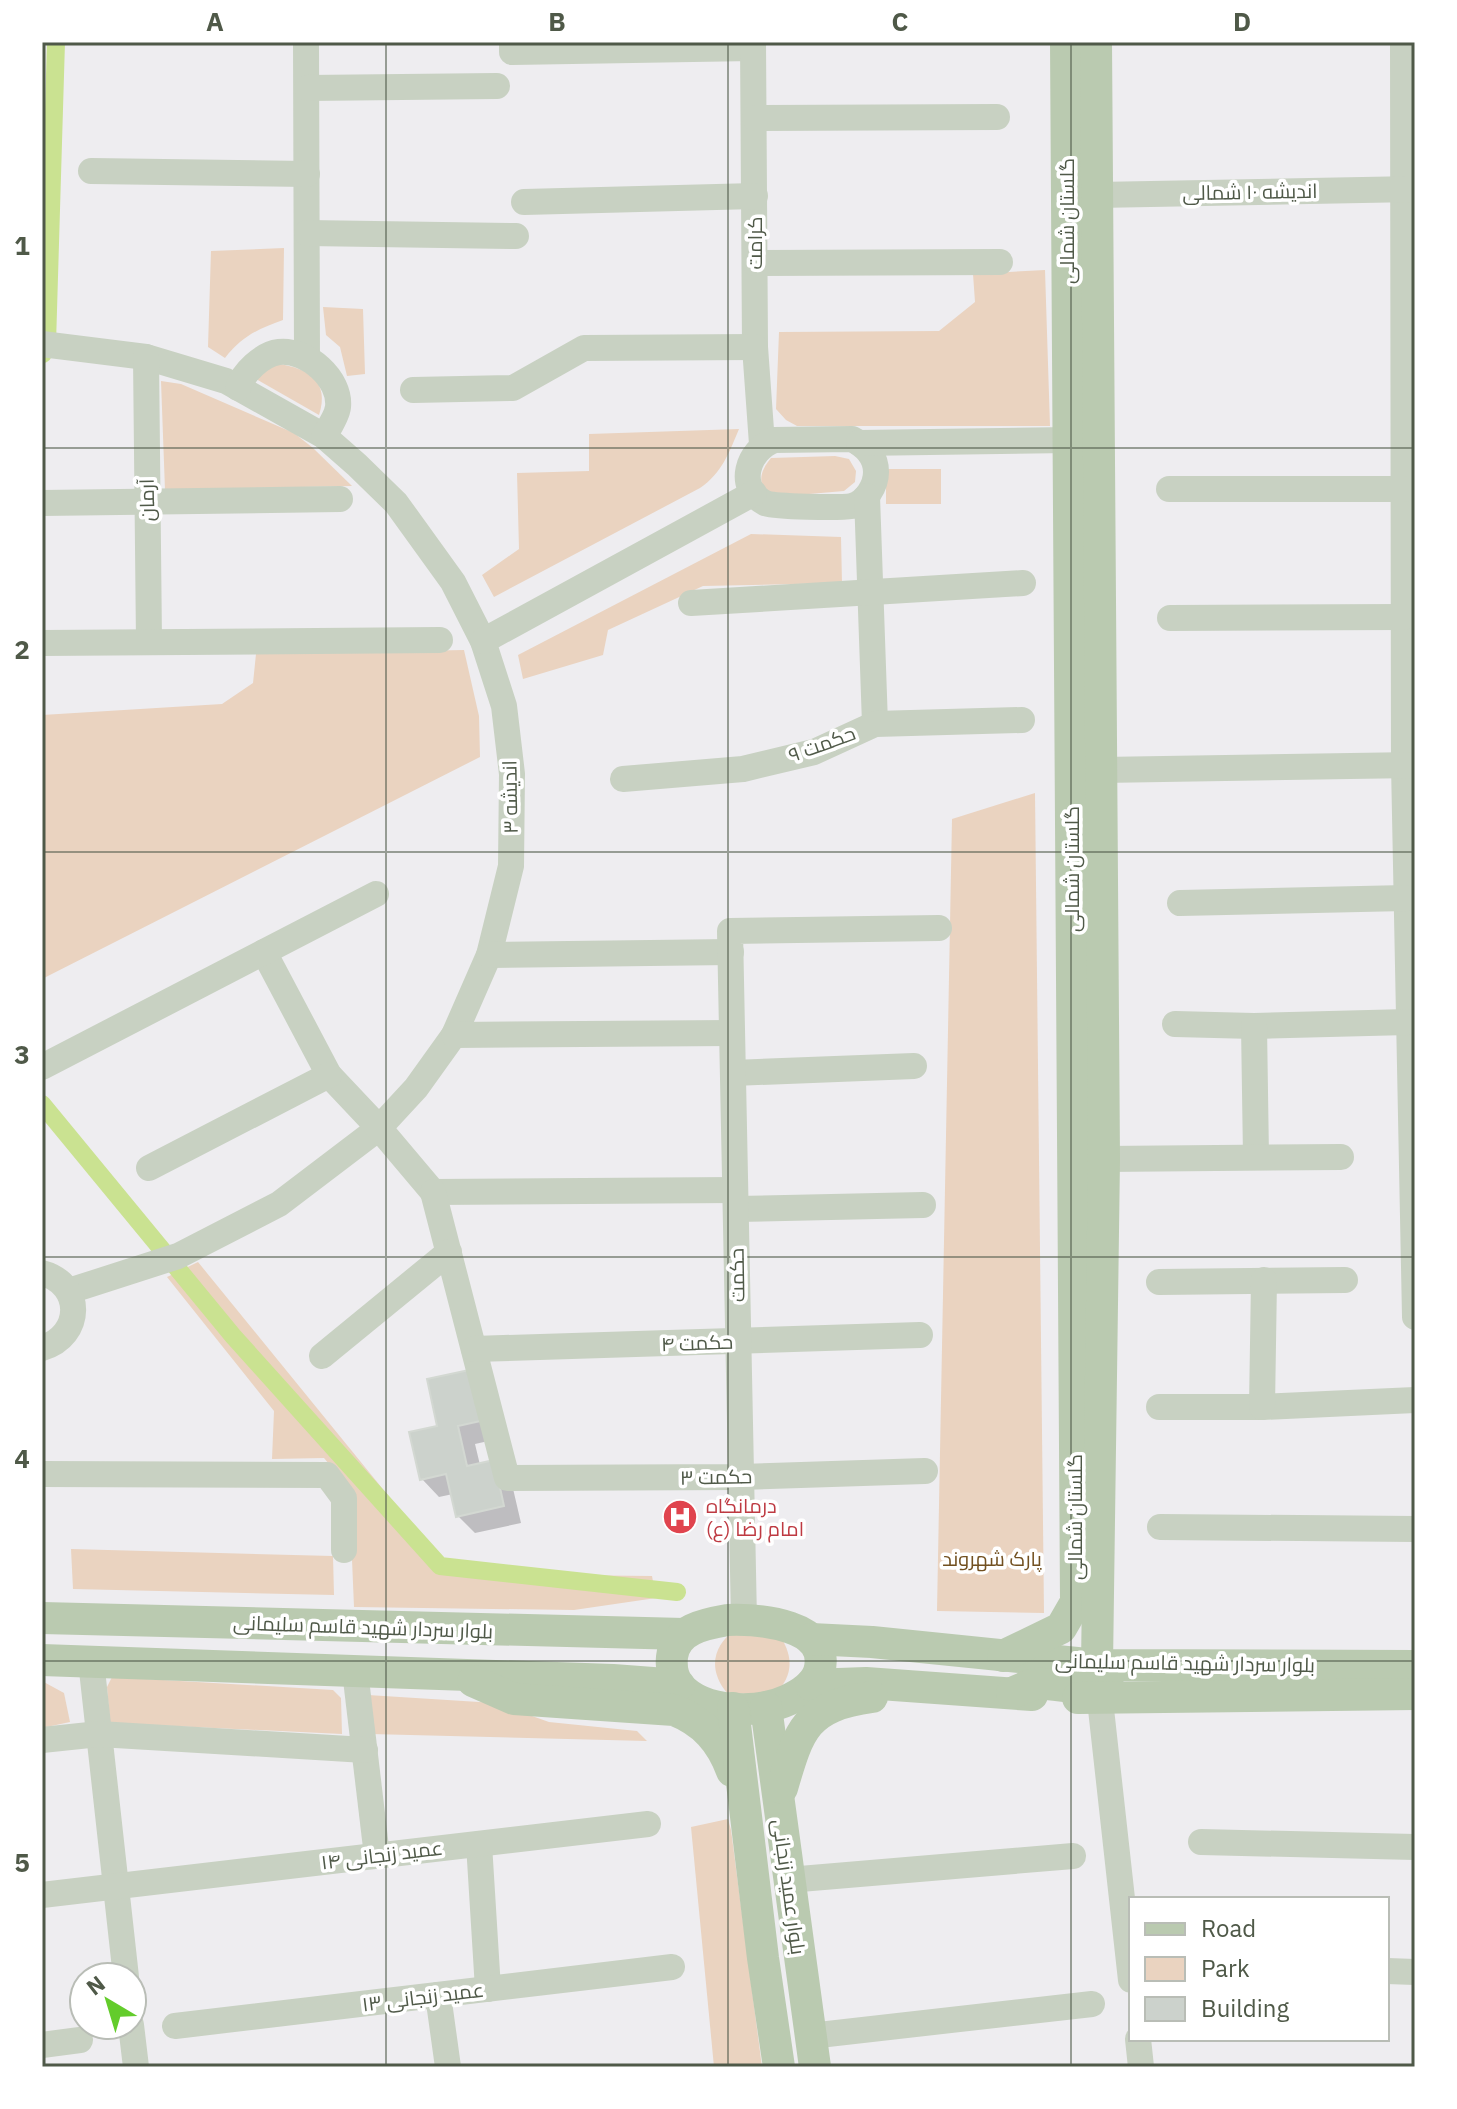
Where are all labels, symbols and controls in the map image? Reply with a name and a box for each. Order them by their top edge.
text: A [206,4,224,38]
text: B [548,4,566,38]
text: C [892,4,909,38]
text: D [1233,4,1251,38]
street label: گلستان شمالی [1053,158,1080,284]
street label: اندیشه ۱۰ شمالی [1182,177,1318,206]
street label: کرامت [741,216,768,270]
text: 1 [14,228,30,262]
street label: آرمان [133,478,160,522]
text: 2 [14,632,30,666]
street label: حکمت ۹ [785,719,859,768]
street label: اندیشه ۳ [495,760,524,834]
street label: گلستان شمالی [1058,806,1085,932]
text: 3 [14,1037,30,1071]
street label: حکمت [723,1248,750,1302]
street label: حکمت ۴ [660,1328,733,1357]
text: 4 [14,1441,30,1475]
street label: گلستان شمالی [1061,1454,1088,1580]
street label: حکمت ۳ [680,1462,752,1491]
place label: درمانگاه امام رضا (ع) [706,1492,804,1543]
hospital icon: درمانگاه امام رضا (ع) [661,1498,699,1536]
park label: پارک شهروند [942,1545,1042,1572]
street label: بلوار سردار شهید قاسم سلیمانی [233,1608,493,1646]
street label: بلوار سردار شهید قاسم سلیمانی [1055,1647,1315,1679]
street label: بلوار عمید زنجانی [767,1817,812,1956]
street label: عمید زنجانی ۱۴ [320,1834,444,1875]
text: 5 [14,1845,30,1879]
legend [1129,1897,1389,2041]
text: Road [1201,1912,1256,1944]
text: Park [1201,1952,1250,1984]
north arrow [68,1961,148,2041]
text: N [80,1969,111,2001]
street label: عمید زنجانی ۱۳ [360,1976,485,2017]
text: Building [1201,1992,1289,2024]

